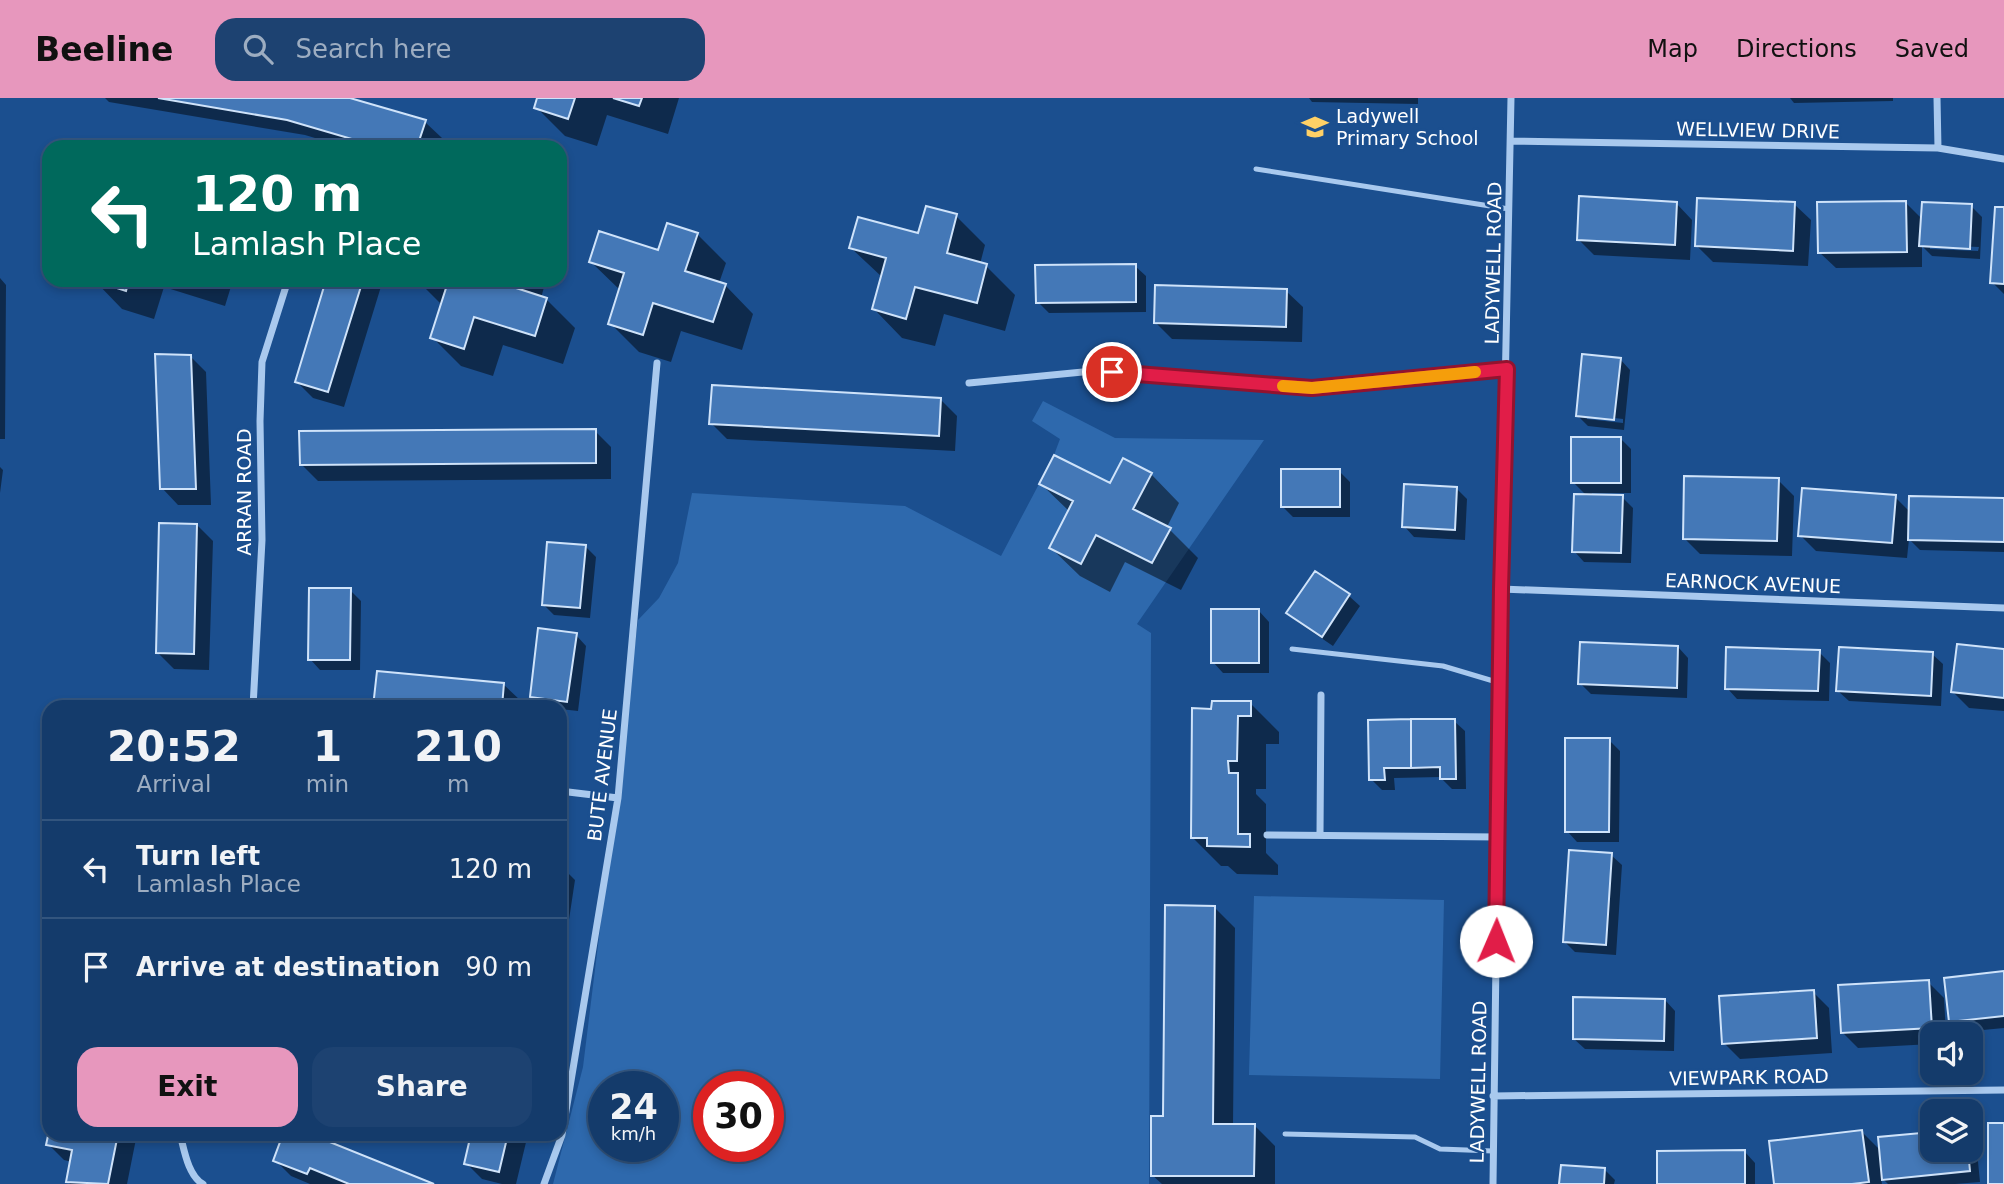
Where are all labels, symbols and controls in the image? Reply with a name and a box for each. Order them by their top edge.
search box [215,18,705,81]
text: Beeline [35,30,173,69]
icon: search [239,30,277,68]
text: Search here [295,34,452,64]
text: Map [1647,35,1698,63]
text: Directions [1736,35,1857,63]
text: Saved [1895,35,1969,63]
place label: Ladywell Primary School [1336,105,1479,149]
school or university icon: Ladywell Primary School [1300,112,1330,142]
street label: WELLVIEW DRIVE [1676,118,1840,142]
text: 120 m [192,166,362,223]
icon: left [77,168,168,259]
street label: LADYWELL ROAD [1481,181,1505,345]
text: Lamlash Place [192,225,421,263]
pin [1082,342,1142,402]
icon: arrive [1093,353,1131,391]
street label: ARRAN ROAD [233,428,255,556]
street label: EARNOCK AVENUE [1665,569,1841,597]
street label: BUTE AVENUE [583,707,621,843]
text: 20:52 [107,722,241,771]
text: 1 [313,722,342,771]
text: 210 [414,722,502,771]
text: Arrival [137,771,211,797]
text: min [306,771,349,797]
text: m [447,771,469,797]
text: Turn left [136,841,260,871]
icon: left [77,850,115,888]
text: 120 m [449,854,532,884]
text: Lamlash Place [136,871,301,897]
position arrow [1459,904,1533,978]
icon: arrive [77,948,115,986]
text: Arrive at destination [136,952,440,982]
text: 90 m [465,952,532,982]
street label: LADYWELL ROAD [1466,1000,1490,1164]
map controls [1920,1022,1983,1162]
button: sound [1920,1022,1983,1085]
button: Exit [77,1047,298,1127]
button: Share [312,1047,532,1127]
street label: VIEWPARK ROAD [1669,1065,1829,1089]
speed limit sign: 30 [693,1071,784,1162]
text: 24 [609,1087,658,1127]
button: layers [1920,1099,1983,1162]
text: km/h [611,1123,656,1144]

